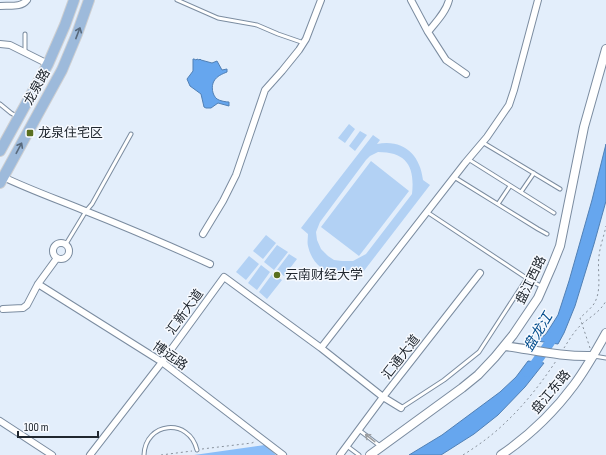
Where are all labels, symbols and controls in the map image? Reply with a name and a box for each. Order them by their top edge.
one-way arrow [74,27,82,39]
street label: 龙泉路 [21,66,53,108]
place label: 龙泉住宅区 [38,125,103,141]
marker: 龙泉住宅区 [25,128,35,138]
one-way arrow [15,143,23,155]
street label: 盘江西路 [512,253,550,307]
place label: 云南财经大学 [285,267,363,283]
marker: 云南财经大学 [272,270,282,280]
street label: 汇新大道 [163,286,207,338]
water label: 盘龙江 [520,308,557,354]
street label: 汇通大道 [379,332,423,382]
street label: 博远路 [149,338,191,374]
street label: 盘江东路 [528,367,574,417]
scale bar [18,413,98,439]
text: 100 m [24,420,49,435]
one-way arrow [364,434,375,443]

